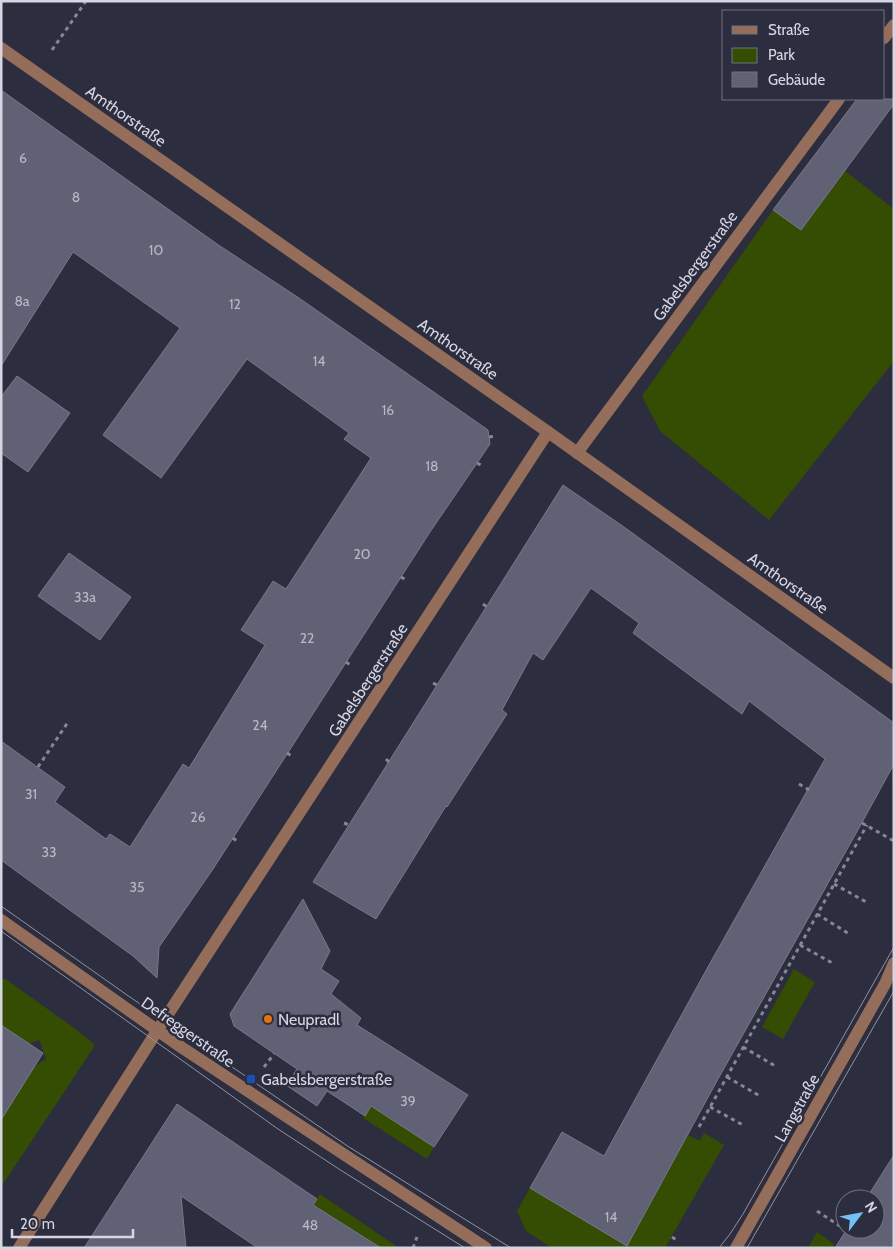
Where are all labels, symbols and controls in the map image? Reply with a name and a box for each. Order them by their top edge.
legend [722,10,885,100]
text: Straße [768,21,810,39]
text: Park [768,46,795,64]
text: Gebäude [768,71,825,89]
street label: Amthorstraße [82,81,170,151]
house number: 6 [19,149,27,167]
house number: 8 [72,188,80,206]
street label: Gabelsbergerstraße [649,207,741,325]
house number: 10 [149,241,163,259]
house number: 8a [14,292,30,310]
house number: 12 [229,295,241,313]
street label: Amthorstraße [414,314,502,384]
house number: 14 [313,352,325,370]
house number: 16 [382,401,394,419]
house number: 18 [425,457,439,475]
house number: 20 [353,545,371,563]
street label: Amthorstraße [744,548,832,618]
house number: 33a [74,588,96,606]
street label: Gabelsbergerstraße [324,620,412,740]
house number: 22 [300,629,314,647]
house number: 24 [252,716,268,734]
house number: 31 [25,785,37,803]
house number: 26 [190,808,206,826]
house number: 33 [41,843,57,861]
house number: 35 [129,878,145,896]
street label: Defreggerstraße [138,993,238,1071]
place label: Neupradl [278,1010,340,1029]
marker: Neupradl [262,1013,274,1025]
place label: Gabelsbergerstraße [261,1070,392,1089]
street label: Langstraße [771,1071,823,1145]
marker: Gabelsbergerstraße [245,1073,257,1085]
house number: 39 [400,1092,416,1110]
north arrow [835,1189,885,1239]
text: N [861,1198,881,1216]
scale bar [12,1206,134,1238]
house number: 14 [605,1208,617,1226]
text: 20 m [20,1215,55,1233]
house number: 48 [302,1216,318,1234]

